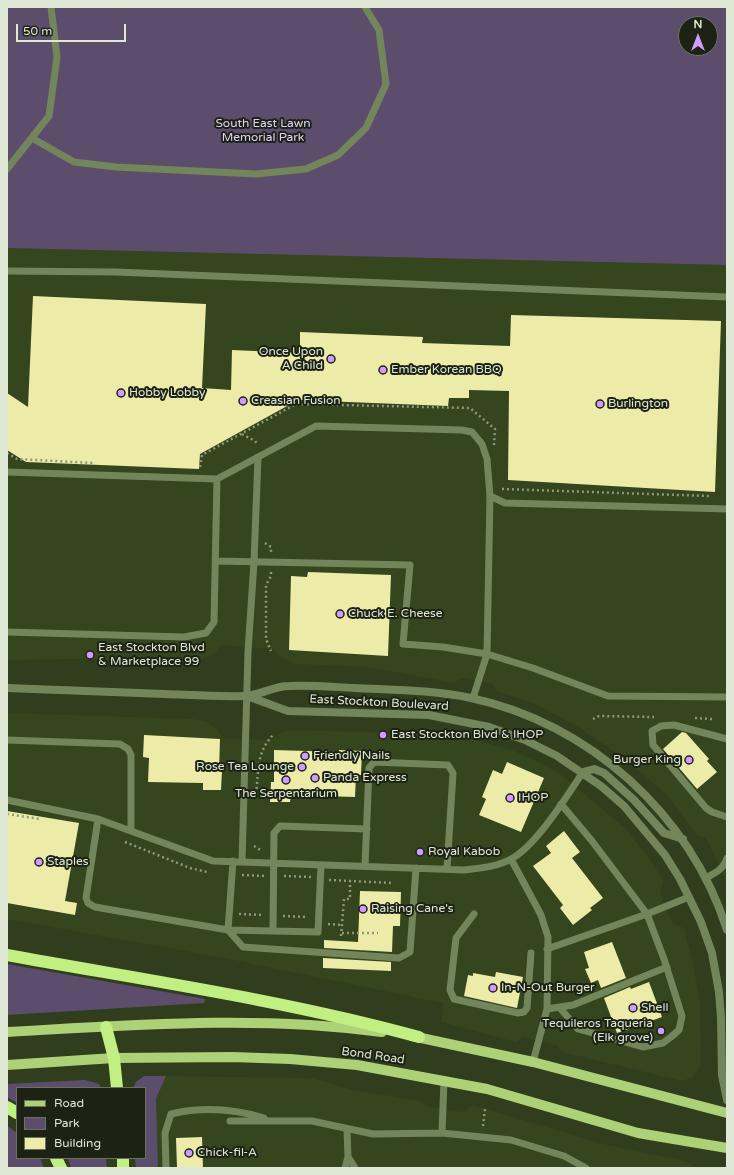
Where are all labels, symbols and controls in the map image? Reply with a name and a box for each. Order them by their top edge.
scale bar [18,16,128,42]
north arrow [678,16,718,56]
text: N [694,18,702,31]
text: 50 m [23,24,52,38]
park label: South East Lawn Memorial Park [215,117,311,145]
place label: Once Upon A Child [259,345,323,373]
marker: Once Upon A Child [326,354,336,364]
place label: Ember Korean BBQ [391,363,502,377]
marker: Ember Korean BBQ [378,365,388,375]
place label: Hobby Lobby [129,386,206,400]
marker: Hobby Lobby [116,388,126,398]
place label: Creasian Fusion [251,394,341,408]
marker: Creasian Fusion [238,396,248,406]
place label: Burlington [608,397,668,411]
marker: Burlington [595,399,605,409]
place label: Chuck E. Cheese [348,607,443,621]
marker: Chuck E. Cheese [335,609,345,619]
place label: East Stockton Blvd & Marketplace 99 [98,641,205,669]
marker: East Stockton Blvd & Marketplace 99 [85,650,95,660]
street label: East Stockton Boulevard [309,692,449,714]
place label: East Stockton Blvd & IHOP [391,728,543,742]
marker: East Stockton Blvd & IHOP [378,730,388,740]
place label: Friendly Nails [313,749,390,763]
marker: Friendly Nails [300,751,310,761]
place label: Burger King [613,753,681,767]
marker: Burger King [684,755,694,765]
place label: Rose Tea Lounge [196,760,294,774]
marker: Rose Tea Lounge [297,762,307,772]
place label: Panda Express [323,771,407,785]
marker: Panda Express [310,773,320,783]
marker: The Serpentarium [281,775,291,785]
place label: The Serpentarium [235,787,337,801]
place label: IHOP [518,791,548,805]
marker: IHOP [505,793,515,803]
place label: Royal Kabob [428,845,500,859]
marker: Royal Kabob [415,847,425,857]
place label: Staples [47,855,89,869]
marker: Staples [34,857,44,867]
place label: Raising Cane's [371,902,454,916]
marker: Raising Cane's [358,904,368,914]
place label: In-N-Out Burger [501,981,595,995]
marker: In-N-Out Burger [488,983,498,993]
place label: Shell [641,1001,668,1015]
marker: Shell [628,1003,638,1013]
place label: Tequileros Taqueria (Elk grove) [542,1017,653,1045]
marker: Tequileros Taqueria (Elk grove) [656,1026,666,1036]
street label: Bond Road [340,1044,406,1068]
legend [16,1087,146,1159]
text: Road [54,1096,84,1110]
text: Park [54,1116,80,1130]
text: Building [54,1136,101,1150]
place label: Chick-fil-A [197,1146,257,1160]
marker: Chick-fil-A [184,1148,194,1158]

